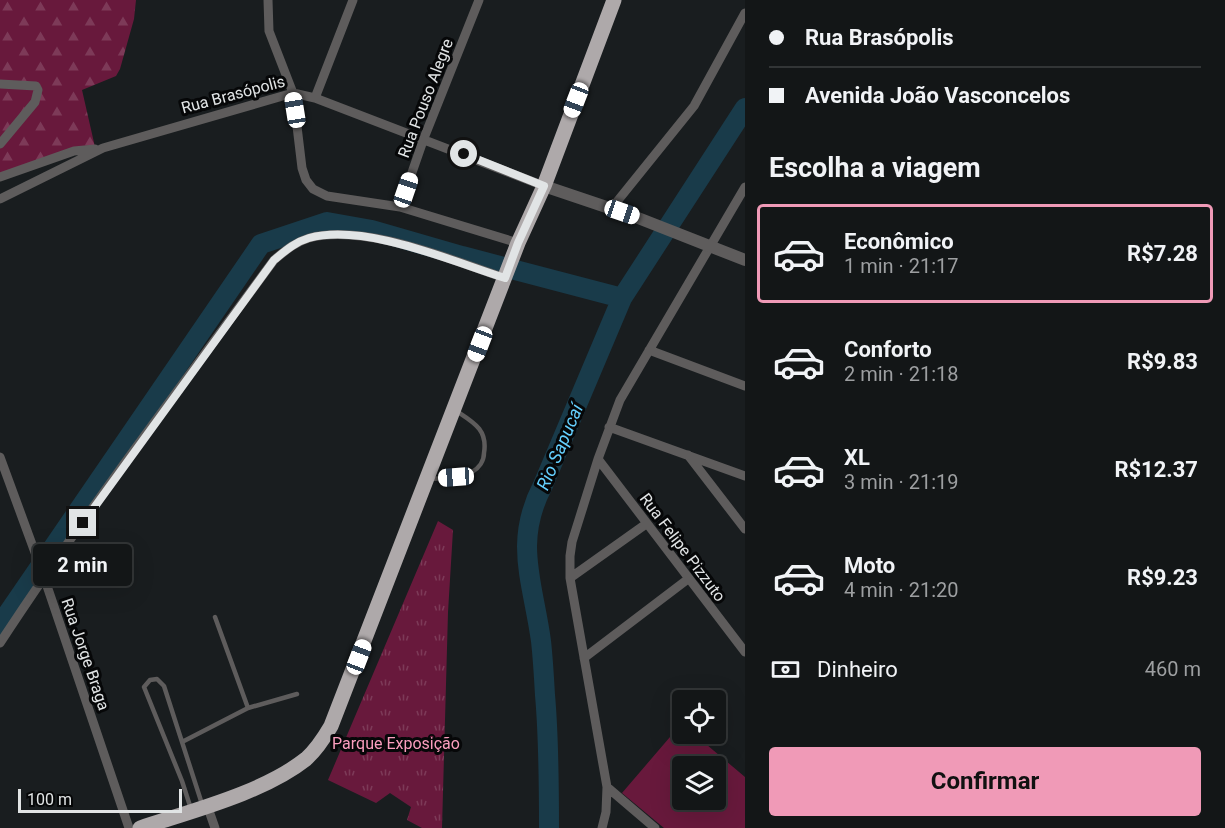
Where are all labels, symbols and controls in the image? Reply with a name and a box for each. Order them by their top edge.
text: Rua Brasópolis [805,25,954,50]
street label: Rua Pouso Alegre [394,36,457,160]
street label: Rua Brasópolis [179,72,287,117]
car [561,80,591,120]
text: Avenida João Vasconcelos [805,83,1070,108]
car [283,91,307,129]
route start [450,140,477,167]
text: Escolha a viagem [769,152,981,184]
car [392,170,420,210]
car [602,198,642,226]
icon: car [772,227,826,281]
text: Econômico [844,229,954,254]
text: R$7.28 [1127,241,1198,266]
text: 1 min · 21:17 [844,254,959,278]
car [465,324,495,364]
icon: car [772,335,826,389]
text: Conforto [844,337,932,362]
text: R$9.83 [1127,349,1198,374]
text: 2 min · 21:18 [844,362,959,386]
water label: Rio Sapucaí [532,398,588,493]
icon: car [772,443,826,497]
text: XL [844,445,870,470]
text: R$12.37 [1114,457,1198,482]
car [437,467,475,487]
text: 3 min · 21:19 [844,470,959,494]
street label: Rua Felipe Pizzuto [636,489,729,605]
route end [69,509,96,536]
callout: 2 min [34,544,132,586]
icon: car [772,551,826,605]
text: 2 min [57,553,108,577]
text: Moto [844,553,895,578]
text: R$9.23 [1127,565,1198,590]
text: 4 min · 21:20 [844,578,959,602]
street label: Rua Jorge Braga [57,596,114,713]
car [344,637,374,677]
icon: cash [769,653,802,686]
text: Dinheiro [817,657,898,682]
text: 460 m [1145,657,1201,681]
map controls [672,690,726,810]
button: locate [672,690,726,744]
park label: Parque Exposição [332,734,460,753]
button: Confirmar [769,747,1201,816]
button: layers [672,756,726,810]
scale bar [18,786,182,814]
text: 100 m [27,790,72,809]

